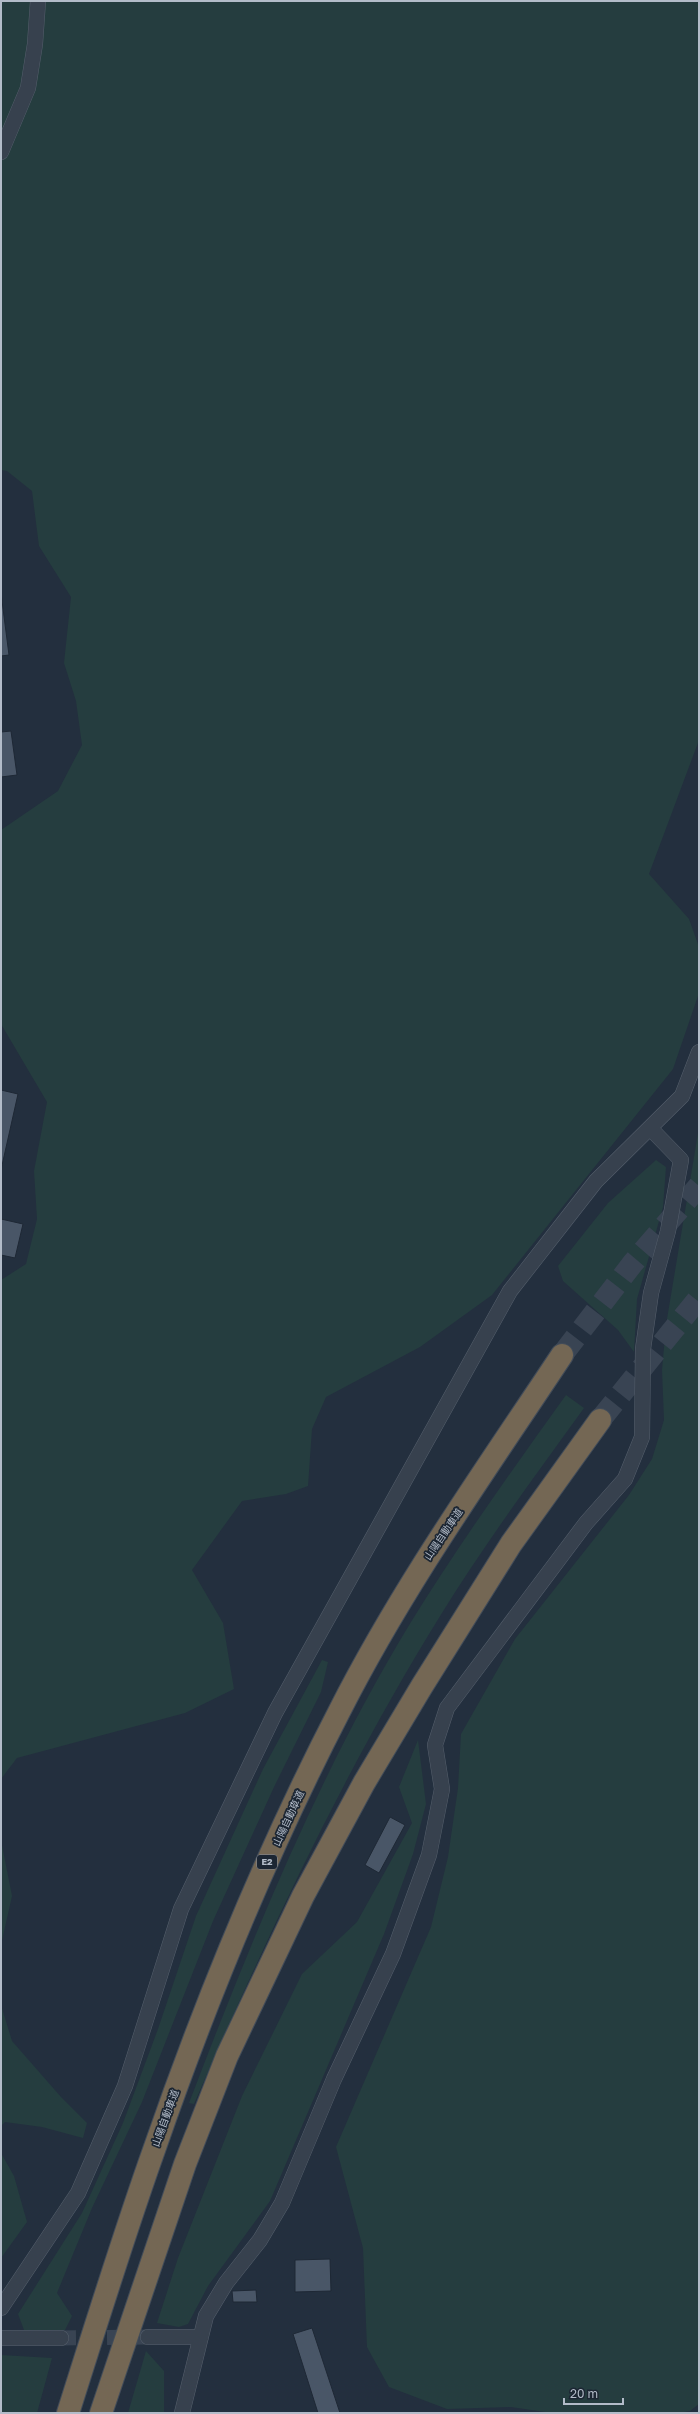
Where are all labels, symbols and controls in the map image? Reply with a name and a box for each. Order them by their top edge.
street label: 山陽自動車道 [421,1506,465,1562]
street label: 山陽自動車道 [270,1788,306,1848]
road number: E2 [257,1855,277,1869]
street label: 山陽自動車道 [149,2088,181,2148]
scale bar [564,2380,623,2406]
text: 20 m [570,2386,598,2401]

